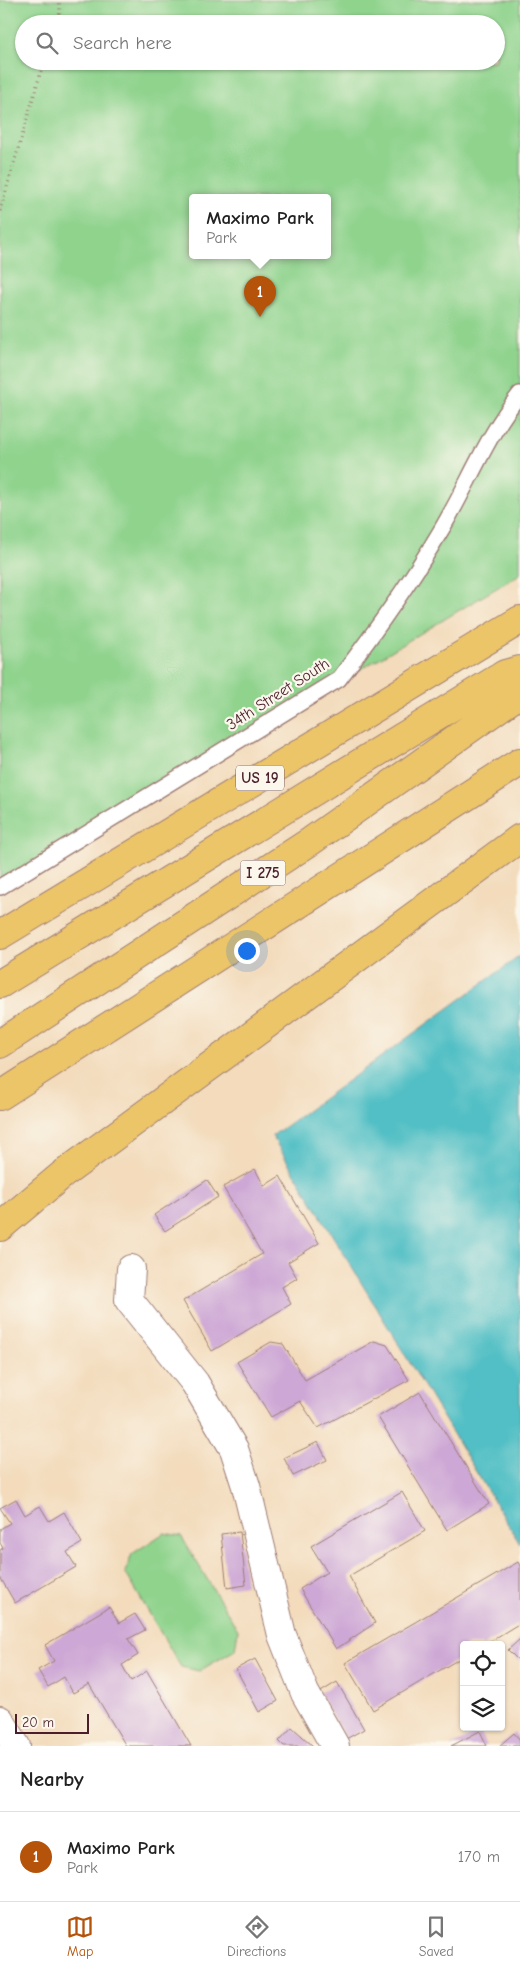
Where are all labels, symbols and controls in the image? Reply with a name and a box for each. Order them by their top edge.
search box [15,15,505,70]
icon: search [33,29,61,57]
text: Search here [73,32,172,54]
popup [189,194,331,259]
text: Maximo Park [206,207,314,229]
text: Park [206,229,237,247]
pin: 1 [244,276,276,317]
street label: 34th Street South [223,654,333,734]
road number: US 19 [236,766,284,790]
road number: I 275 [240,860,286,886]
your location [234,938,260,964]
map controls [460,1641,505,1731]
button: locate [460,1641,505,1686]
button: layers [460,1686,505,1731]
scale bar [15,1711,89,1734]
text: 20 m [22,1714,54,1731]
text: Nearby [20,1767,84,1791]
text: Maximo Park [67,1837,175,1859]
text: 1 [33,1848,39,1866]
text: 170 m [458,1848,500,1866]
text: Park [67,1859,98,1877]
tab: Map [66,1913,94,1960]
tab: Directions [227,1913,286,1960]
tab: Saved [419,1913,454,1960]

